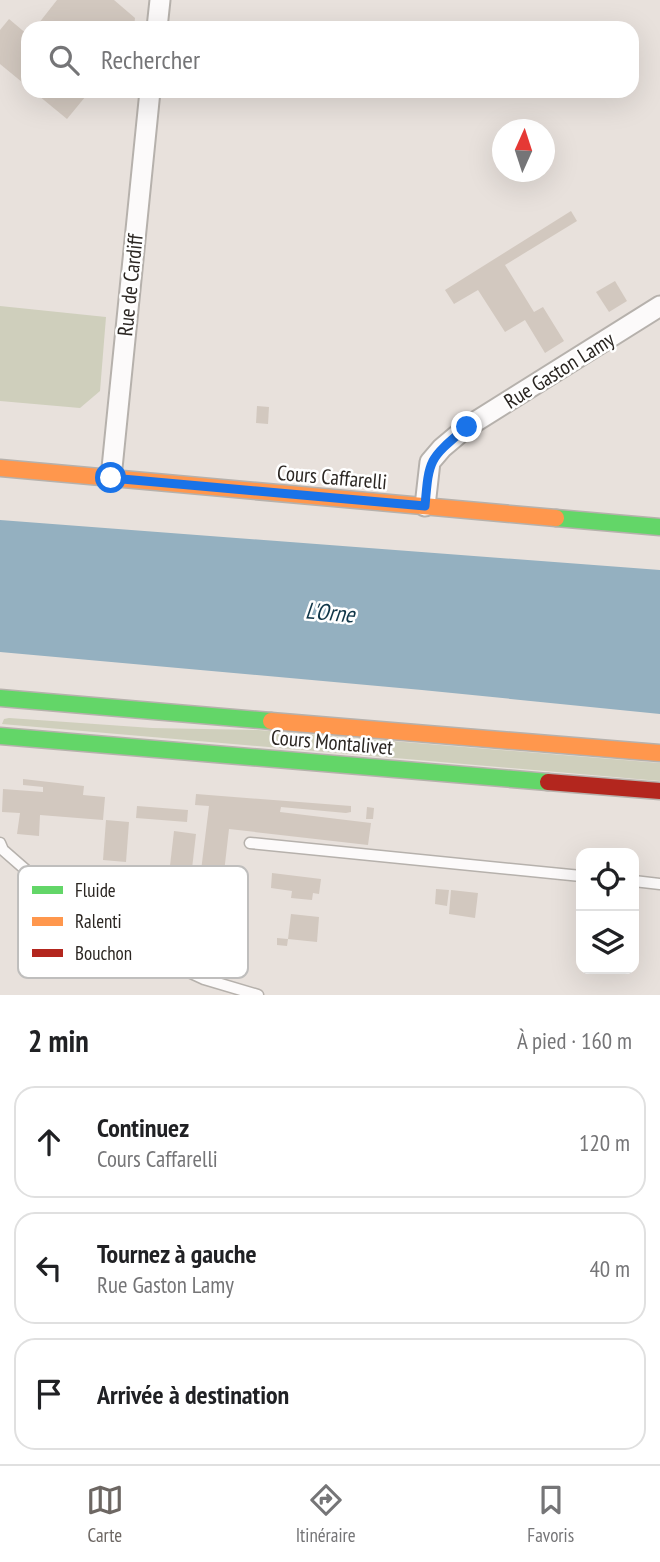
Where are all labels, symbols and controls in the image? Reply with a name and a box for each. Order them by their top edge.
search box [21,21,639,98]
icon: search [45,41,83,79]
text: Rechercher [101,43,200,76]
north arrow [492,119,555,182]
street label: Rue de Cardiff [111,232,149,337]
street label: Rue Gaston Lamy [499,325,619,415]
route end [451,411,482,442]
street label: Cours Caffarelli [276,459,388,495]
route start [95,462,126,493]
water label: L'Orne [304,595,357,629]
street label: Cours Montalivet [270,723,394,761]
map controls [576,848,639,974]
button: locate [576,848,639,911]
legend [18,866,248,978]
text: Fluide [75,878,116,902]
text: Ralenti [75,909,122,933]
button: layers [576,911,639,974]
text: Bouchon [75,941,132,965]
text: 2 min [28,1021,89,1060]
text: À pied · 160 m [517,1026,632,1055]
text: Continuez [97,1111,189,1144]
icon: ahead [30,1123,68,1161]
text: 120 m [579,1128,630,1157]
text: Cours Caffarelli [97,1144,218,1173]
text: Tournez à gauche [97,1237,257,1270]
icon: left [30,1249,68,1287]
text: 40 m [589,1254,630,1283]
text: Rue Gaston Lamy [97,1270,234,1299]
icon: arrive [30,1375,68,1413]
text: Arrivée à destination [97,1378,289,1411]
tab: Carte [86,1481,124,1547]
tab: Itinéraire [296,1481,356,1547]
tab: Favoris [527,1481,574,1547]

